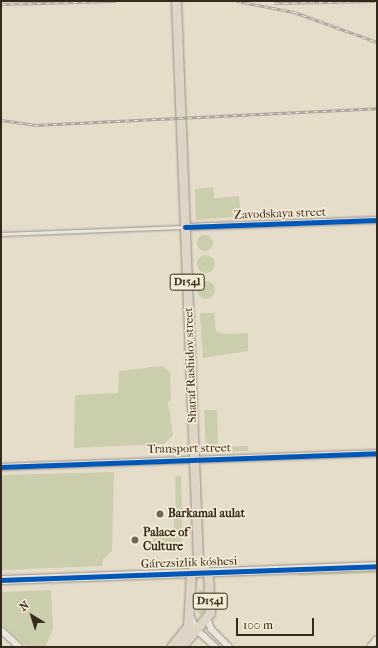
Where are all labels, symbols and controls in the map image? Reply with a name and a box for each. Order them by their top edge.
street label: Zavodskaya street [234,205,326,223]
road number: D154l [169,273,205,291]
street label: Sharaf Rashidov street [182,307,200,423]
street label: Transport street [147,441,231,457]
place label: Barkamal aulat [168,507,245,521]
marker: Barkamal aulat [155,509,165,519]
place label: Palace of Culture [143,526,188,554]
marker: Palace of Culture [130,535,140,545]
street label: Gárezsizlik kóshesi [141,554,237,572]
road number: D154l [192,592,228,610]
north arrow [12,596,52,636]
text: N [17,598,32,614]
scale bar [238,610,316,636]
text: 100 m [243,618,273,632]

